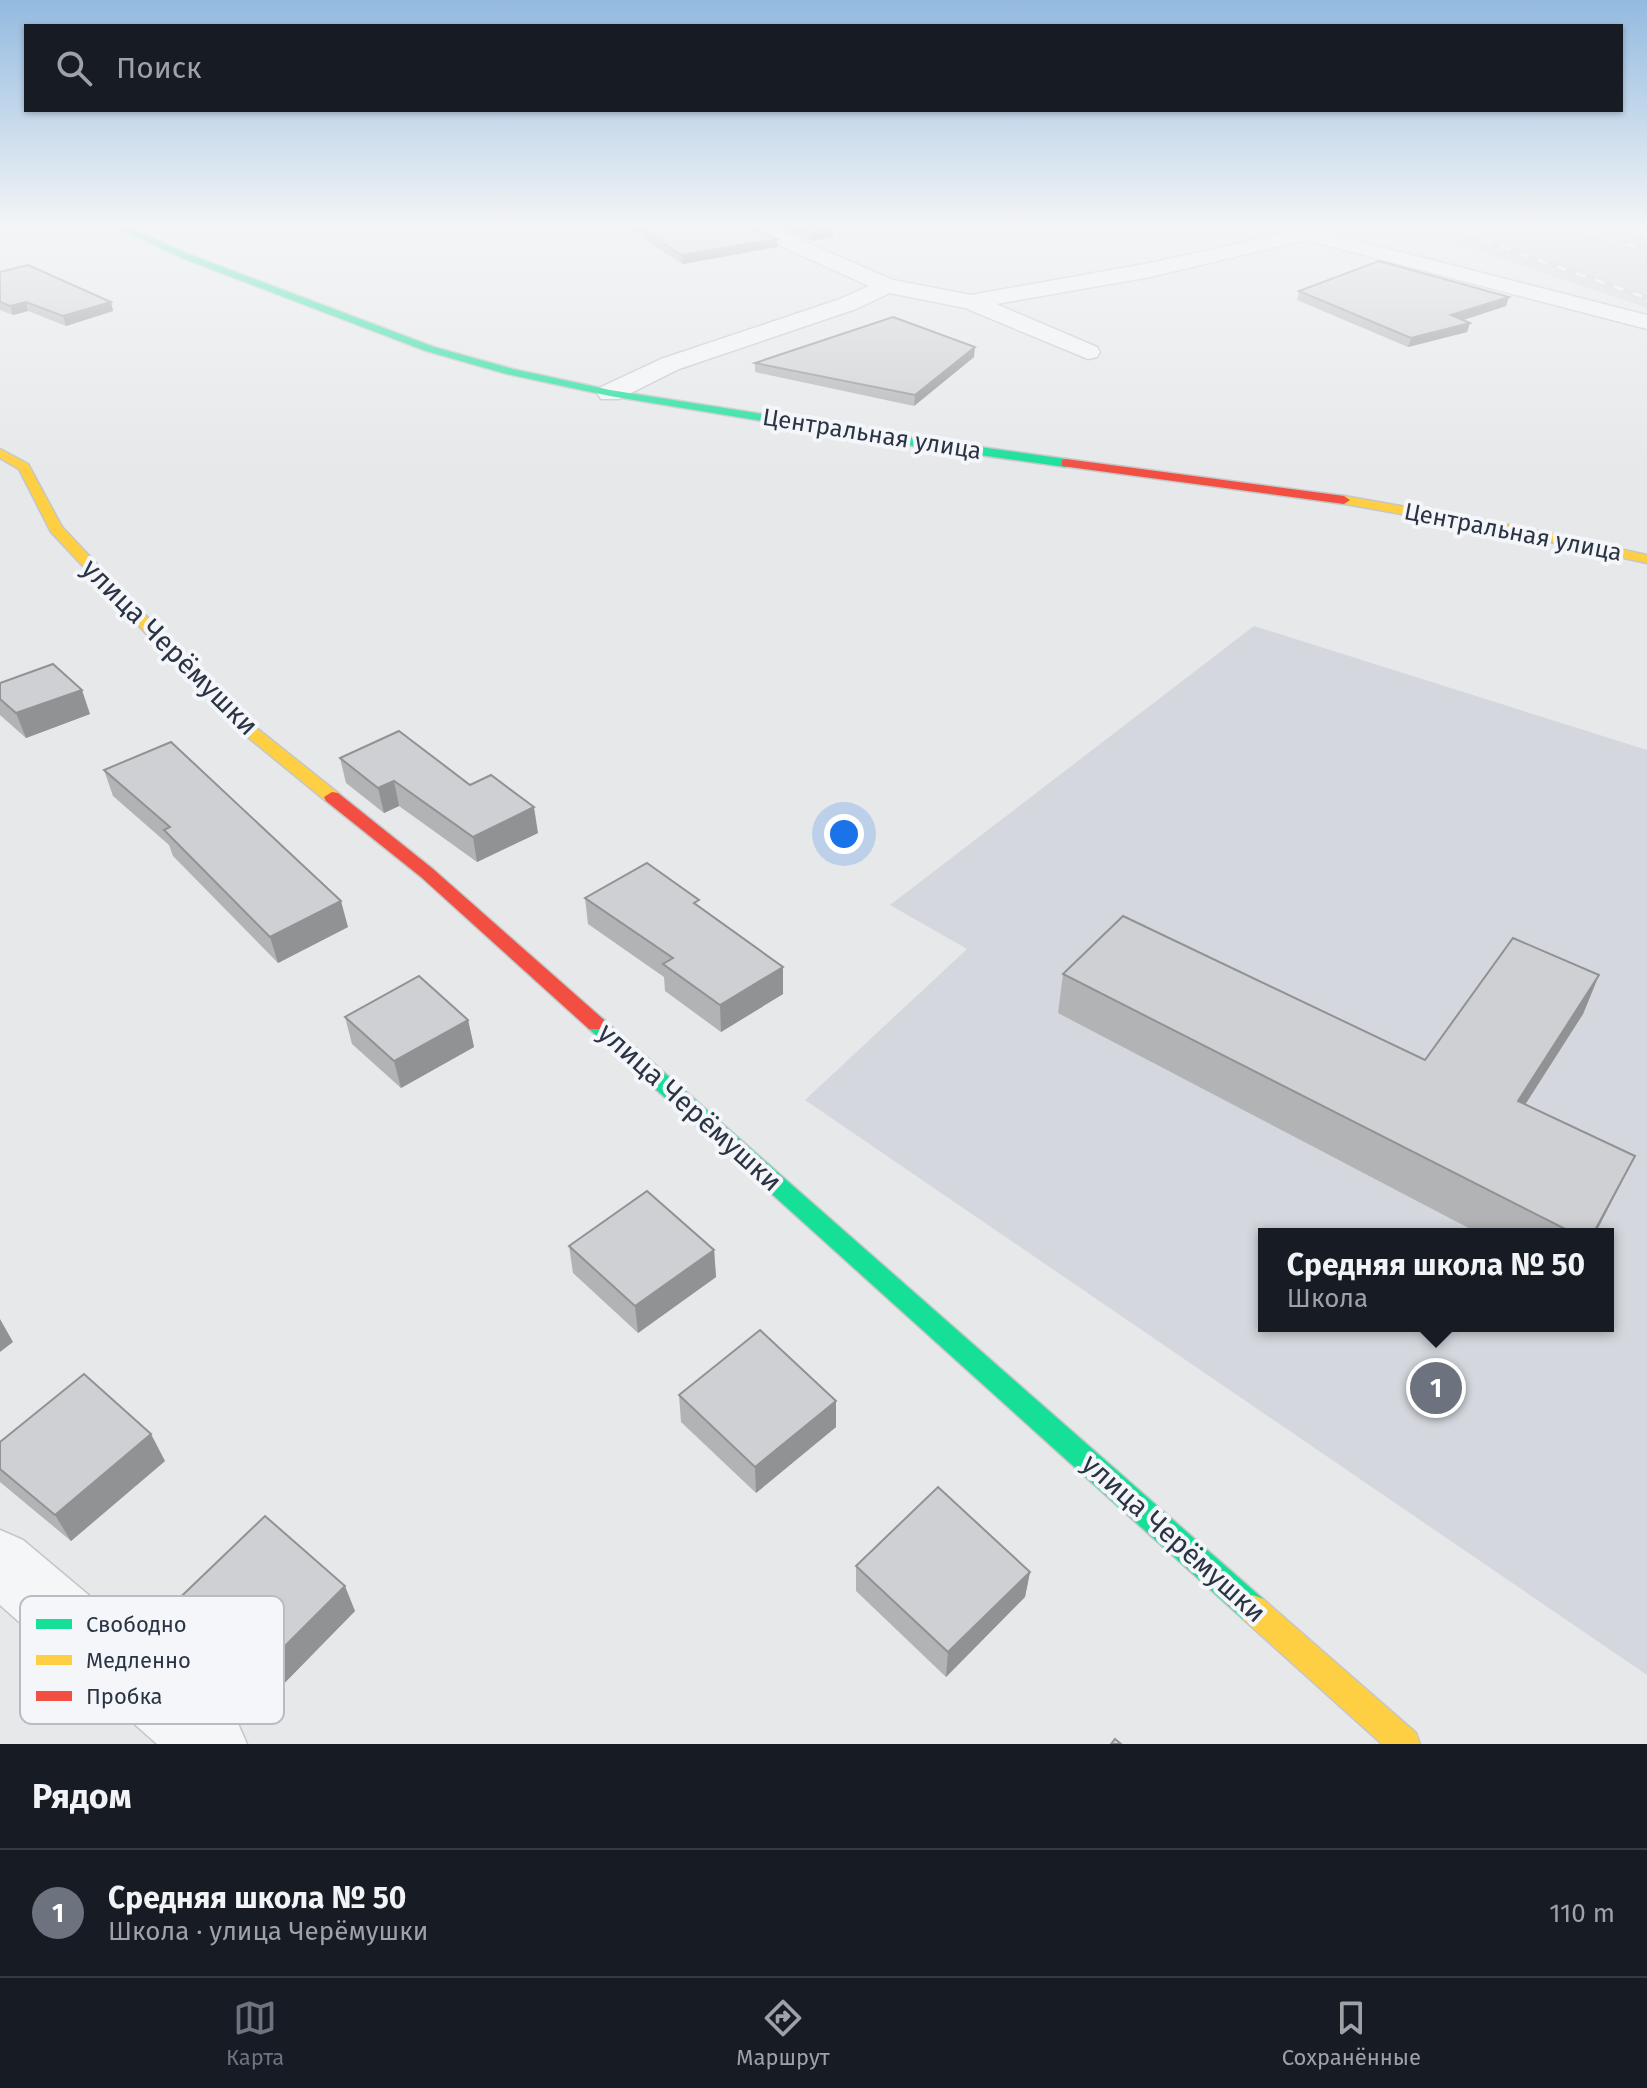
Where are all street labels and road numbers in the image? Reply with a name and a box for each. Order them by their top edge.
street label: Центральная улица [761,403,983,465]
street label: Центральная улица [1402,497,1624,567]
street label: улица Черёмушки [75,552,265,742]
street label: улица Черёмушки [591,1016,789,1198]
street label: улица Черёмушки [1075,1447,1273,1629]

